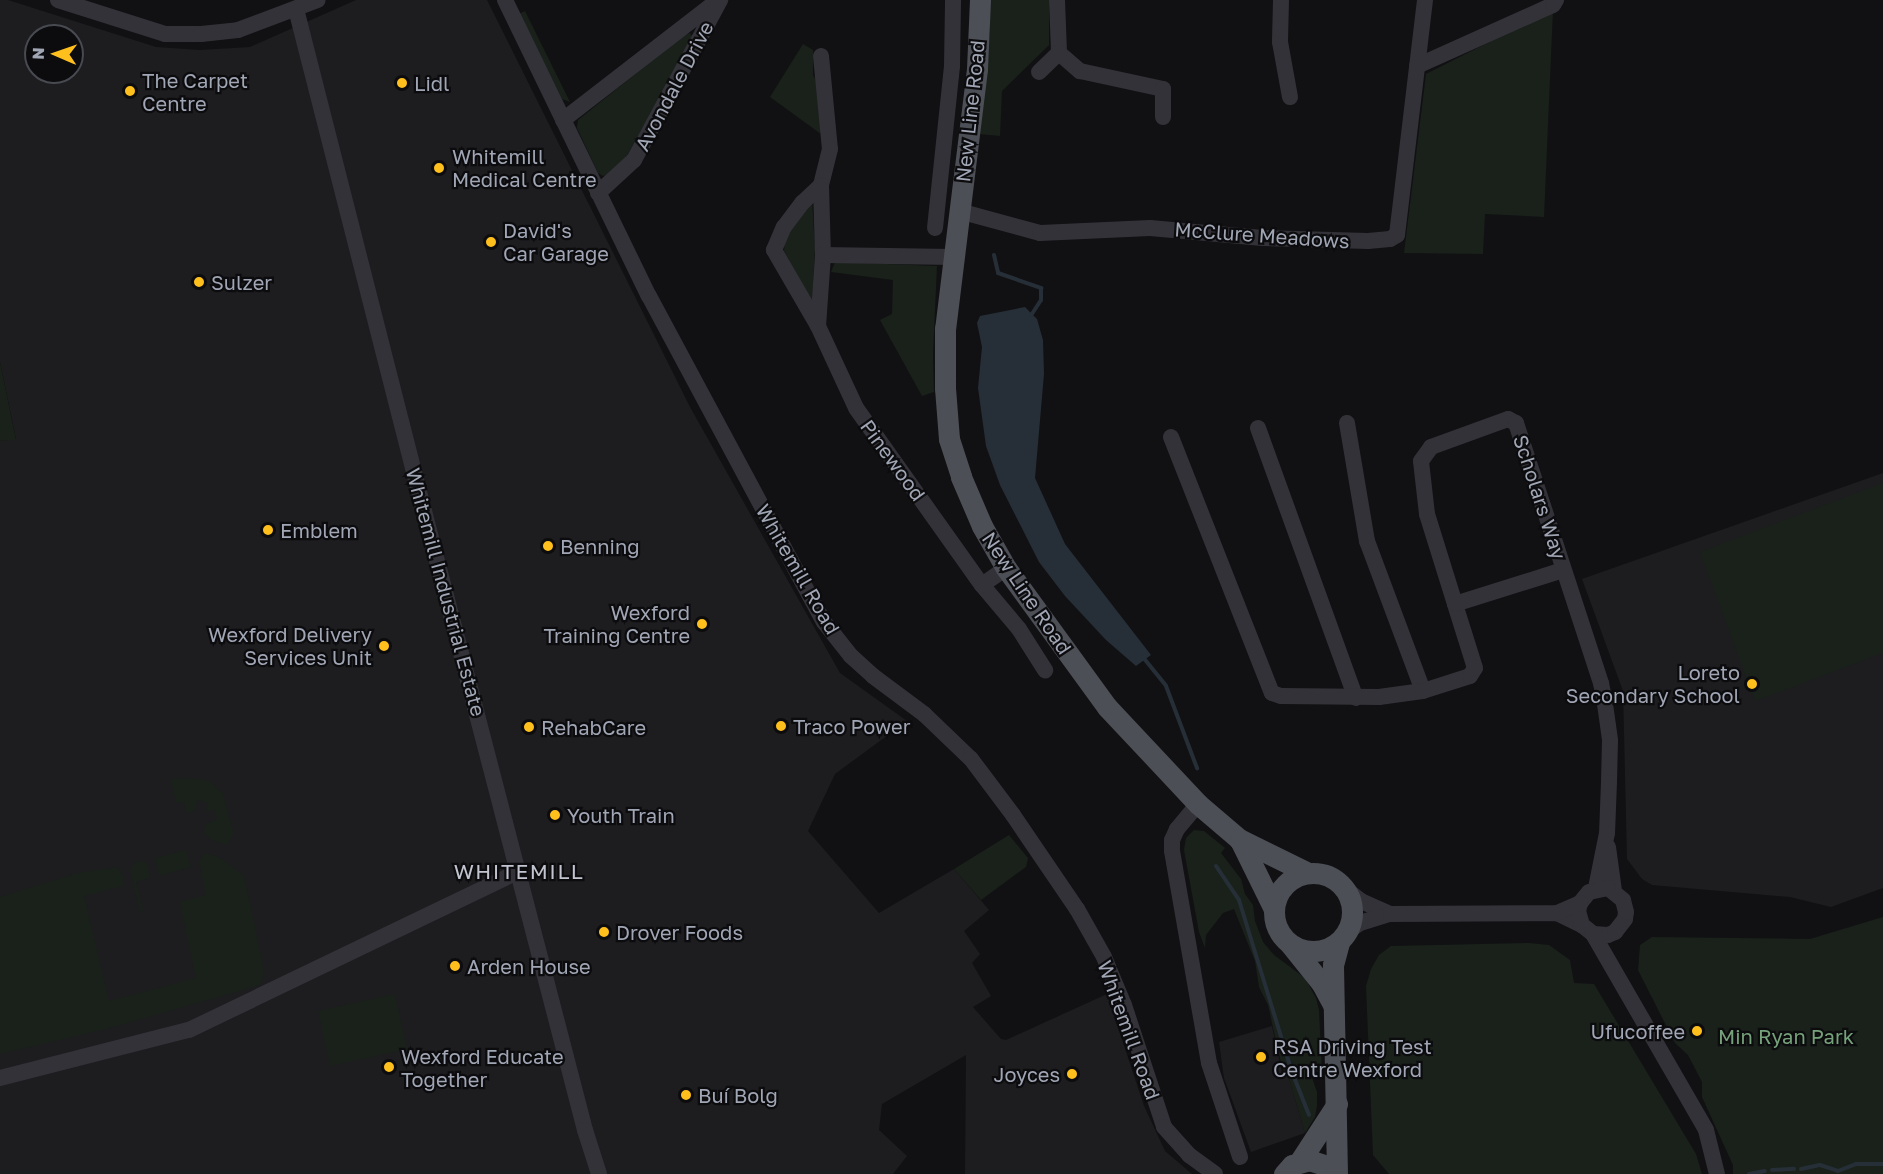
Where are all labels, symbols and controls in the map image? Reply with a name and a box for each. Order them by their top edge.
street label: Avondale Drive [630,17,718,155]
north arrow [24,24,84,84]
street label: New Line Road [951,39,989,183]
text: N [28,47,48,60]
place label: The Carpet Centre [142,68,248,115]
place label: Lidl [414,71,449,95]
marker: Lidl [395,76,409,90]
marker: The Carpet Centre [123,84,137,98]
place label: Whitemill Medical Centre [452,144,597,191]
marker: Whitemill Medical Centre [430,159,448,177]
street label: McClure Meadows [1174,217,1350,253]
place label: David's Car Garage [503,219,609,266]
marker: David's Car Garage [484,235,498,249]
place label: Sulzer [211,270,272,294]
marker: Sulzer [192,275,206,289]
street label: Pinewood [856,415,930,505]
street label: Scholars Way [1509,432,1571,562]
street label: Whitemill Industrial Estate [401,465,491,719]
street label: Whitemill Road [751,500,845,638]
place label: Emblem [280,518,358,542]
marker: Emblem [261,523,275,537]
street label: New Line Road [977,527,1077,659]
place label: Benning [560,534,640,558]
marker: Benning [541,539,555,553]
place label: Wexford Training Centre [543,600,690,647]
marker: Wexford Training Centre [695,617,709,631]
place label: Wexford Delivery Services Unit [208,622,372,669]
marker: Wexford Delivery Services Unit [377,639,391,653]
place label: Loreto Secondary School [1566,660,1740,707]
marker: Loreto Secondary School [1745,677,1759,691]
place label: Traco Power [793,714,910,738]
place label: RehabCare [541,715,646,739]
marker: Traco Power [774,719,788,733]
marker: RehabCare [522,720,536,734]
place label: Youth Train [567,803,675,827]
marker: Youth Train [548,808,562,822]
district label: WHITEMILL [454,858,584,884]
place label: Drover Foods [616,920,743,944]
marker: Drover Foods [597,925,611,939]
place label: Arden House [467,954,591,978]
street label: Whitemill Road [1093,957,1165,1103]
marker: Arden House [448,959,462,973]
place label: Ufucoffee [1591,1019,1685,1043]
marker: Ufucoffee [1690,1024,1704,1038]
park label: Min Ryan Park [1718,1024,1854,1048]
place label: RSA Driving Test Centre Wexford [1273,1034,1432,1081]
place label: Wexford Educate Together [401,1044,564,1091]
marker: RSA Driving Test Centre Wexford [1254,1050,1268,1064]
marker: Wexford Educate Together [382,1060,396,1074]
place label: Joyces [993,1062,1060,1086]
marker: Joyces [1065,1067,1079,1081]
place label: Buí Bolg [698,1083,778,1107]
marker: Buí Bolg [679,1088,693,1102]

